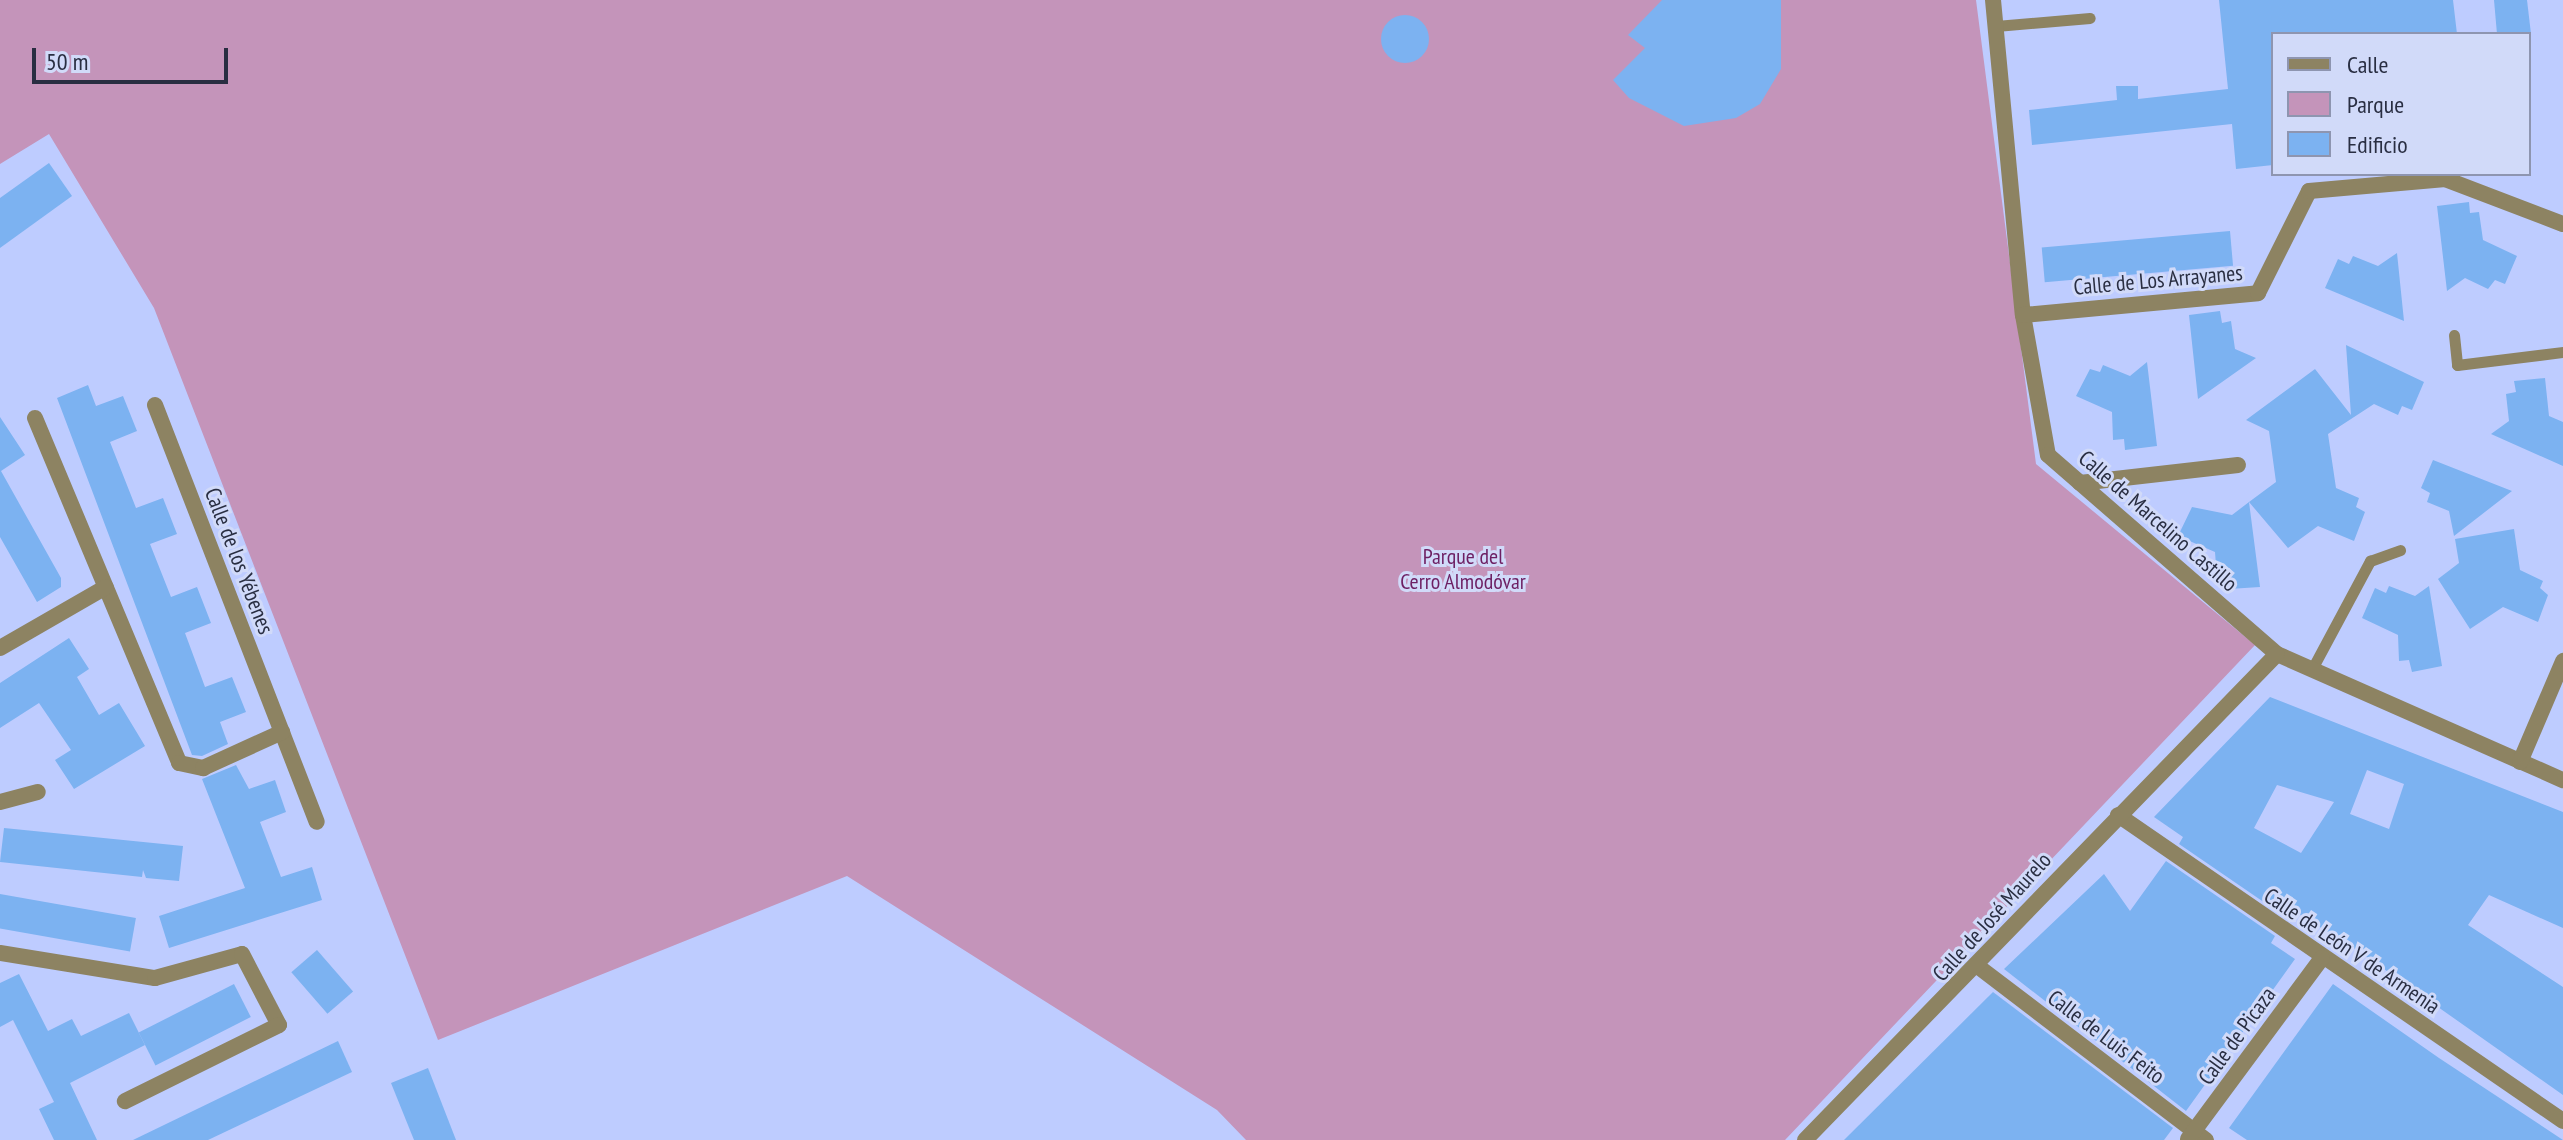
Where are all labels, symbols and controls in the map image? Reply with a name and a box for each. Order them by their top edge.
scale bar [36,32,232,82]
legend [2271,32,2531,176]
text: 50 m [46,46,88,77]
text: Calle [2347,49,2388,80]
text: Parque [2347,89,2404,120]
text: Edificio [2347,129,2408,160]
street label: Calle de Los Arrayanes [2072,259,2244,301]
street label: Calle de Marcelino Castillo [2073,445,2243,597]
street label: Calle de los Yébenes [199,484,279,638]
park label: Parque del Cerro Almodóvar [1400,543,1526,594]
street label: Calle de José Maurelo [1927,847,2057,987]
street label: Calle de León V de Armenia [2258,882,2446,1020]
street label: Calle de Picaza [2193,982,2281,1090]
street label: Calle de Luis Feito [2042,985,2170,1089]

